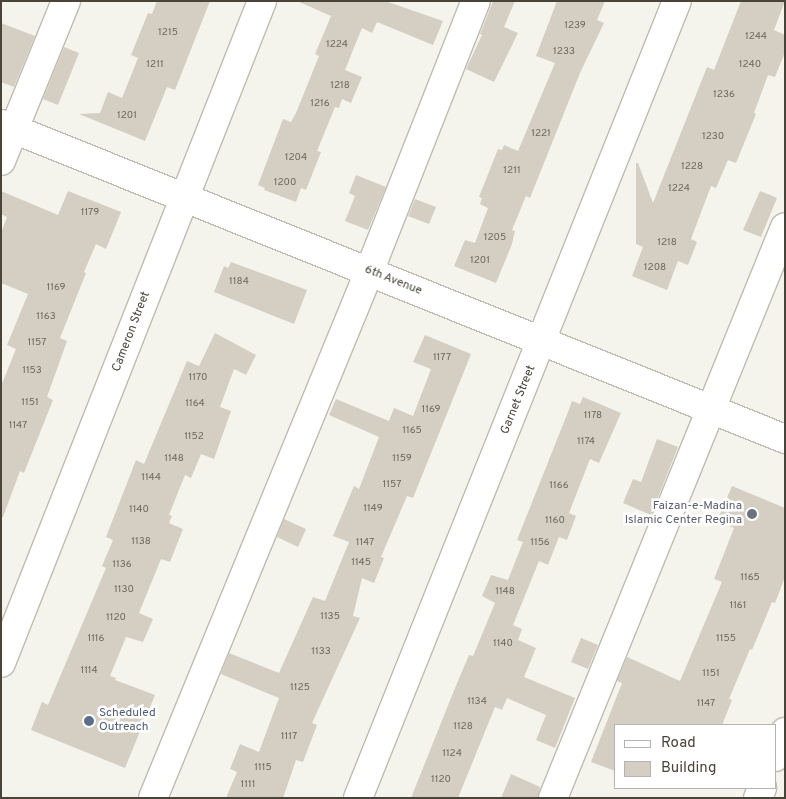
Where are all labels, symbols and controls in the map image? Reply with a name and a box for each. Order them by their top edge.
house number: 1239 [564,20,586,32]
house number: 1215 [158,27,178,39]
house number: 1244 [745,31,767,43]
house number: 1224 [326,39,348,51]
house number: 1233 [553,46,575,58]
house number: 1211 [146,59,164,71]
house number: 1240 [739,59,761,71]
house number: 1218 [330,80,350,92]
house number: 1236 [713,89,735,101]
house number: 1216 [310,98,330,110]
house number: 1201 [117,110,137,122]
house number: 1221 [531,128,551,140]
house number: 1230 [702,131,724,143]
house number: 1204 [285,152,307,164]
house number: 1228 [681,161,703,173]
house number: 1211 [503,165,521,177]
house number: 1200 [274,177,296,189]
house number: 1224 [668,183,690,195]
house number: 1179 [81,207,99,219]
house number: 1205 [484,232,506,244]
house number: 1218 [657,237,677,249]
house number: 1201 [470,255,490,267]
house number: 1208 [644,262,666,274]
street label: 6th Avenue [362,263,424,299]
house number: 1184 [229,276,249,288]
house number: 1169 [46,282,66,294]
street label: Cameron Street [110,290,154,374]
house number: 1163 [36,311,56,323]
house number: 1157 [28,337,46,349]
house number: 1177 [433,352,451,364]
street label: Garnet Street [499,363,539,437]
house number: 1153 [22,365,42,377]
house number: 1170 [189,372,207,384]
house number: 1151 [21,397,39,409]
house number: 1164 [185,398,205,410]
house number: 1169 [421,404,441,416]
house number: 1178 [584,410,602,422]
house number: 1147 [9,420,27,432]
house number: 1165 [402,425,422,437]
house number: 1152 [184,431,204,443]
house number: 1174 [577,436,595,448]
house number: 1148 [164,453,184,465]
house number: 1159 [392,453,412,465]
house number: 1144 [141,472,161,484]
house number: 1157 [383,479,401,491]
house number: 1166 [549,480,569,492]
place label: Faizan-e-Madina Islamic Center Regina [625,500,742,528]
house number: 1149 [363,503,383,515]
house number: 1140 [129,504,149,516]
marker: Faizan-e-Madina Islamic Center Regina [746,508,758,520]
house number: 1160 [545,515,565,527]
house number: 1138 [131,536,151,548]
house number: 1147 [356,537,374,549]
house number: 1156 [530,537,550,549]
house number: 1145 [351,557,371,569]
house number: 1136 [112,559,132,571]
house number: 1165 [740,572,760,584]
house number: 1130 [114,584,134,596]
house number: 1148 [495,586,515,598]
house number: 1161 [729,600,747,612]
house number: 1135 [320,611,340,623]
house number: 1120 [106,612,126,624]
house number: 1116 [87,633,105,645]
house number: 1155 [716,633,736,645]
house number: 1140 [493,638,513,650]
house number: 1133 [311,646,331,658]
house number: 1114 [80,665,98,677]
house number: 1151 [702,668,720,680]
house number: 1125 [290,682,310,694]
house number: 1134 [467,696,487,708]
house number: 1147 [697,698,715,710]
place label: Scheduled Outreach [99,707,156,735]
marker: Scheduled Outreach [83,715,95,727]
house number: 1128 [453,721,473,733]
legend [614,724,776,789]
house number: 1117 [281,731,297,743]
text: Road [661,734,696,753]
house number: 1124 [442,748,462,760]
text: Building [661,759,716,778]
house number: 1115 [254,762,272,774]
house number: 1120 [431,774,451,786]
house number: 1111 [241,779,255,791]

